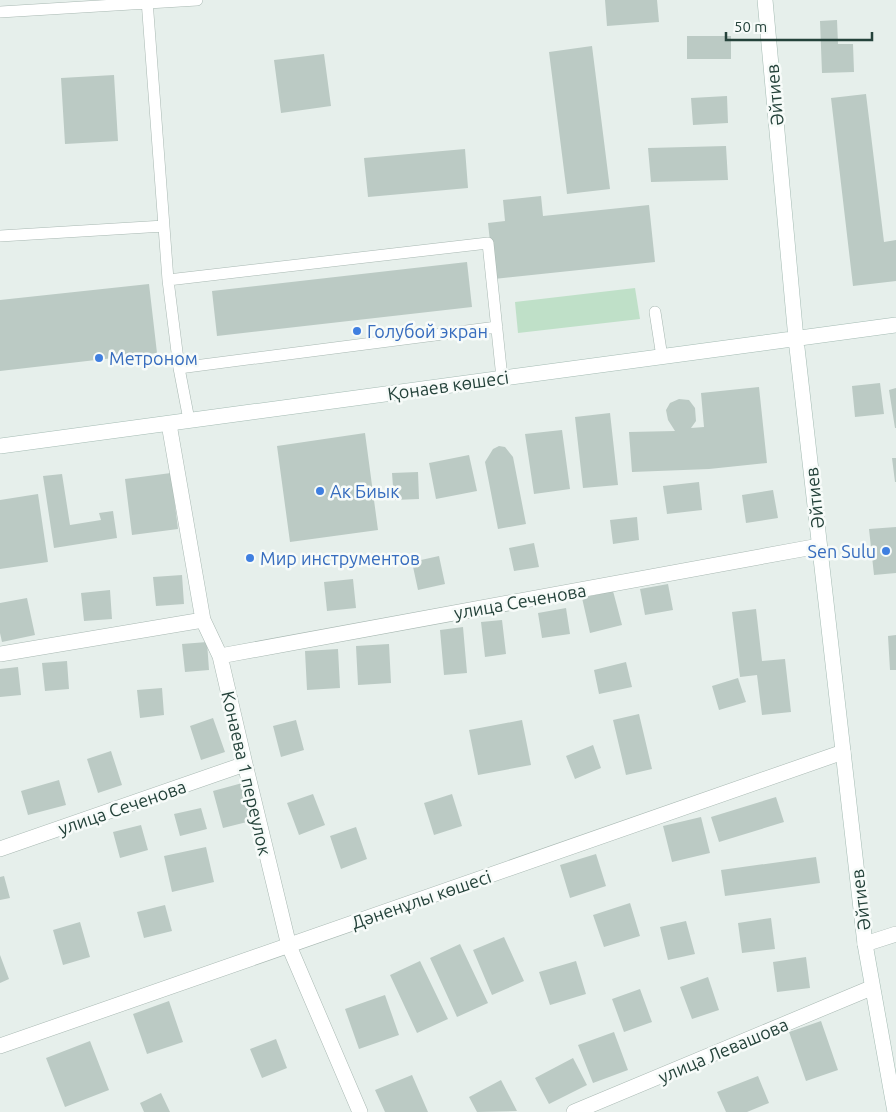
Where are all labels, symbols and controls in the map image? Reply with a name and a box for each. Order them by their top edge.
scale bar [726,10,872,42]
text: 50 m [734,18,767,35]
street label: Әйтиев [761,63,787,127]
place label: Голубой экран [367,321,488,341]
marker: Голубой экран [351,325,363,337]
place label: Метроном [109,348,198,368]
marker: Метроном [93,352,105,364]
street label: Қонаев көшесі [386,367,510,403]
street label: Әйтиев [801,466,827,530]
place label: Ак Биык [330,481,400,501]
marker: Ак Биык [314,485,326,497]
place label: Sen Sulu [808,541,876,561]
marker: Sen Sulu [880,545,892,557]
place label: Мир инструментов [260,548,420,568]
marker: Мир инструментов [244,552,256,564]
street label: улица Сеченова [452,580,588,622]
street label: Конаева 1 переулок [218,689,276,857]
street label: улица Сеченова [55,776,189,838]
street label: Дәненұлы көшесі [348,866,494,932]
street label: Әйтиев [846,868,874,932]
street label: улица Левашова [655,1014,791,1086]

